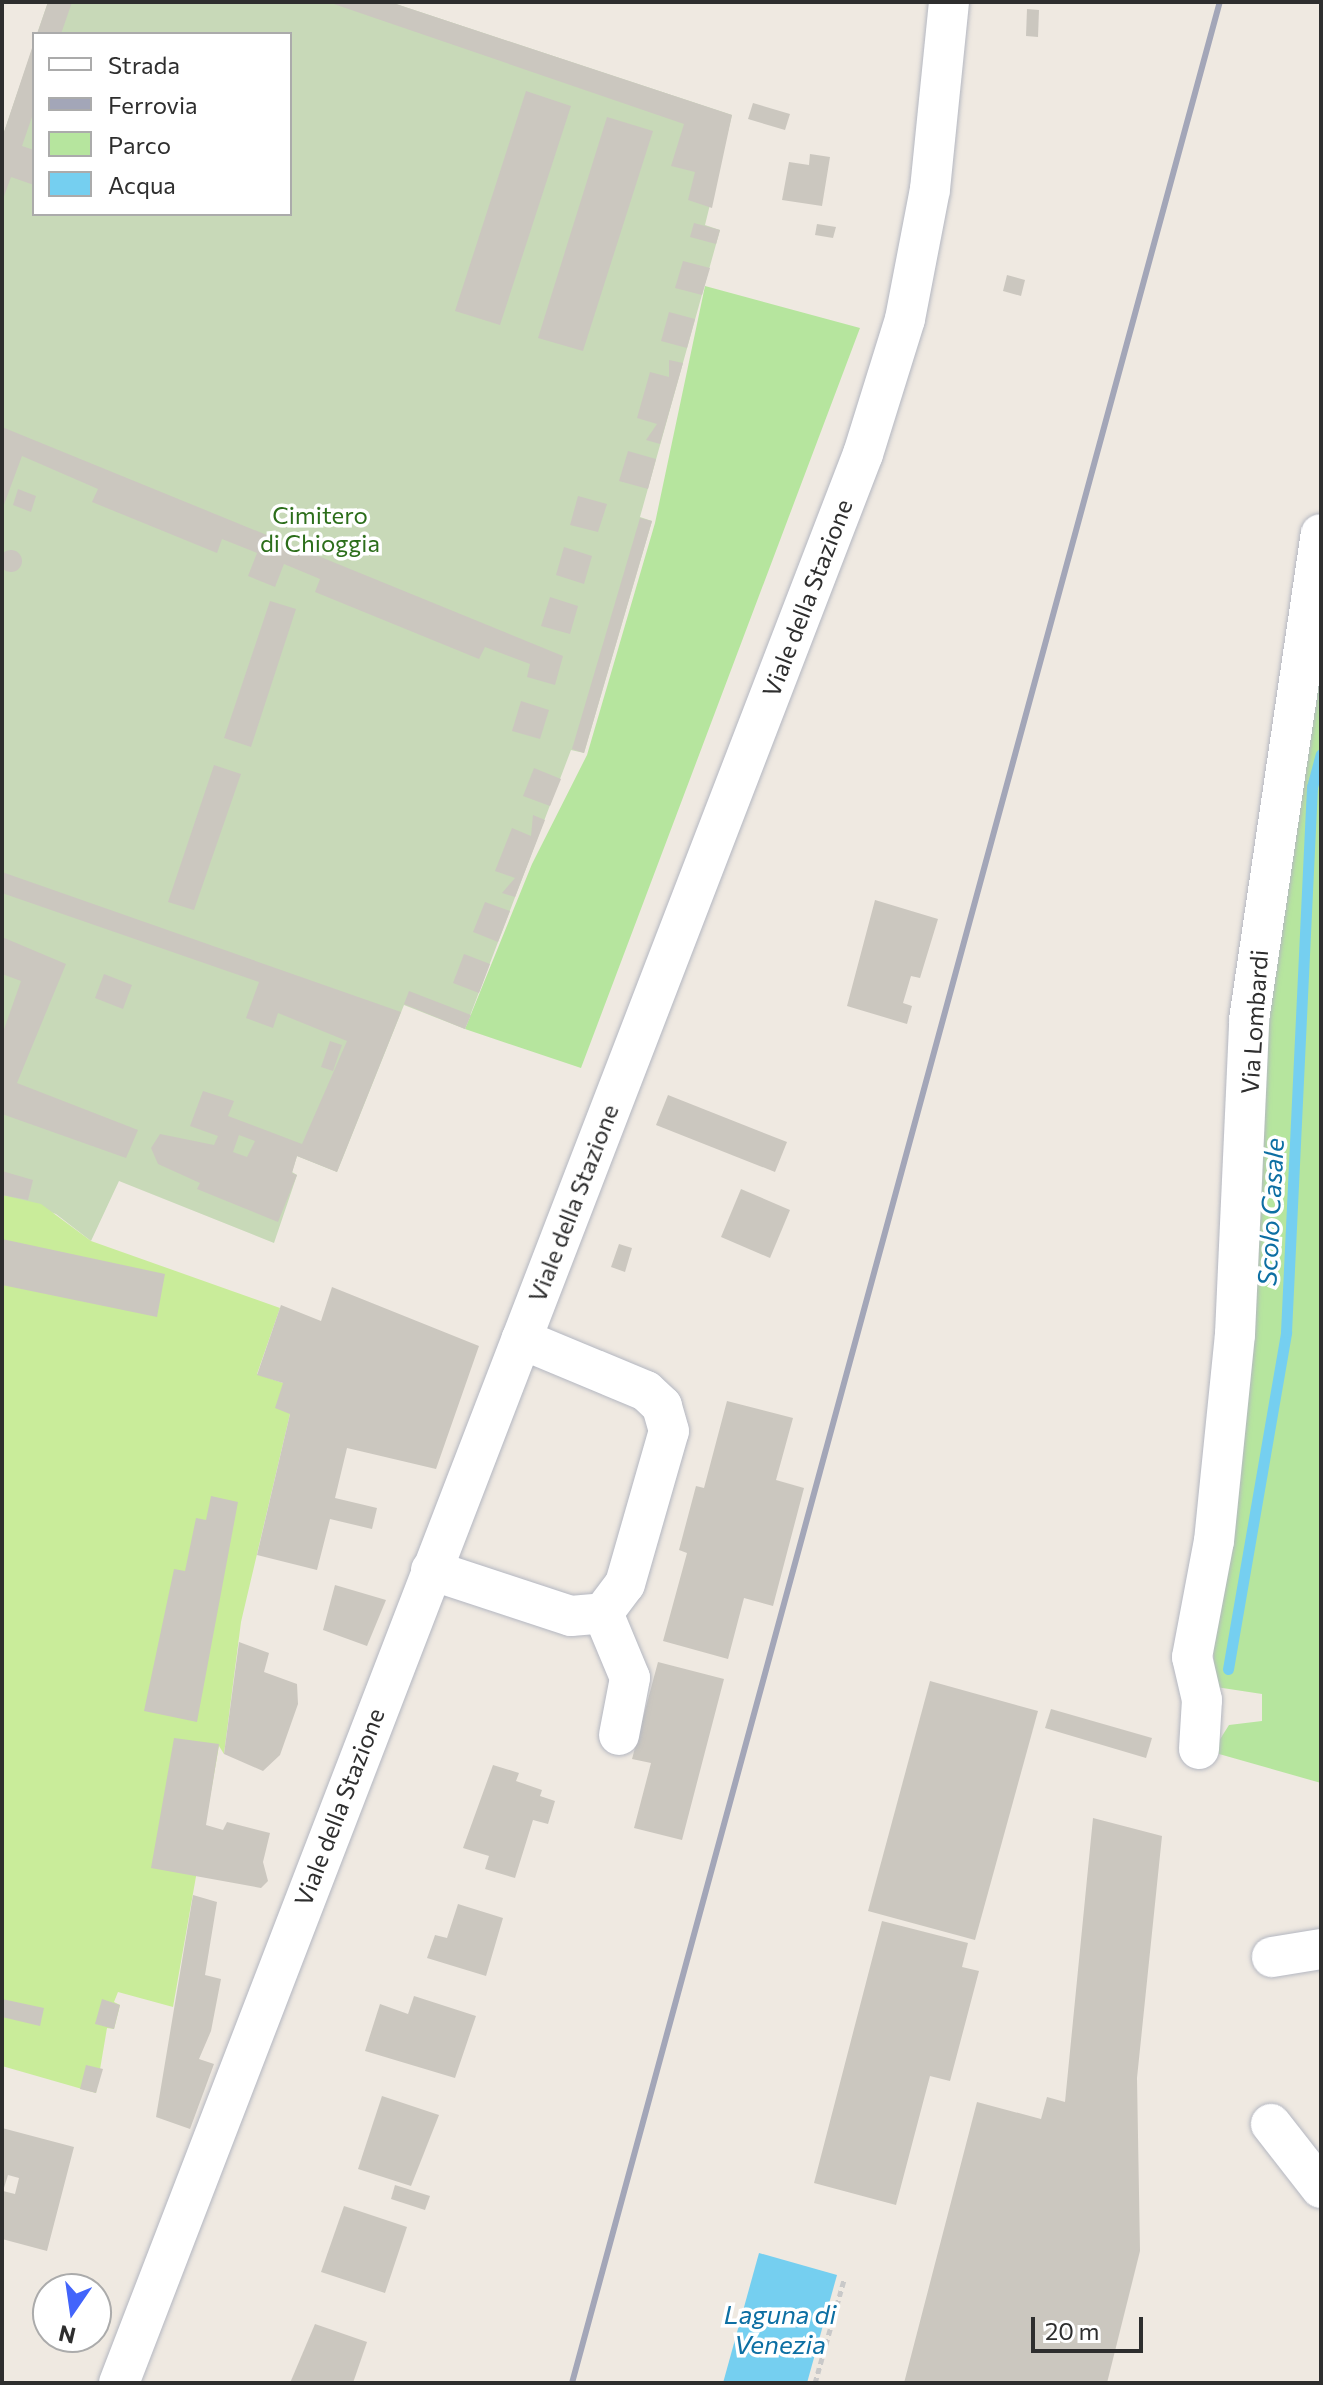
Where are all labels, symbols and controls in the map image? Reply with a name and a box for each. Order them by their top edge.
legend [32,32,292,216]
text: Strada [108,50,180,79]
text: Ferrovia [108,90,198,119]
text: Parco [108,130,171,159]
text: Acqua [108,170,176,199]
street label: Viale della Stazione [756,495,858,701]
park label: Cimitero di Chioggia [260,501,380,557]
street label: Via Lombardi [1235,949,1273,1095]
street label: Viale della Stazione [522,1100,624,1306]
water label: Scolo Casale [1251,1137,1289,1287]
street label: Viale della Stazione [288,1704,390,1910]
north arrow [32,2273,112,2353]
water label: Laguna di Venezia [724,2298,836,2360]
scale bar [1035,2301,1147,2351]
text: 20 m [1045,2316,1099,2345]
text: N [56,2320,78,2350]

